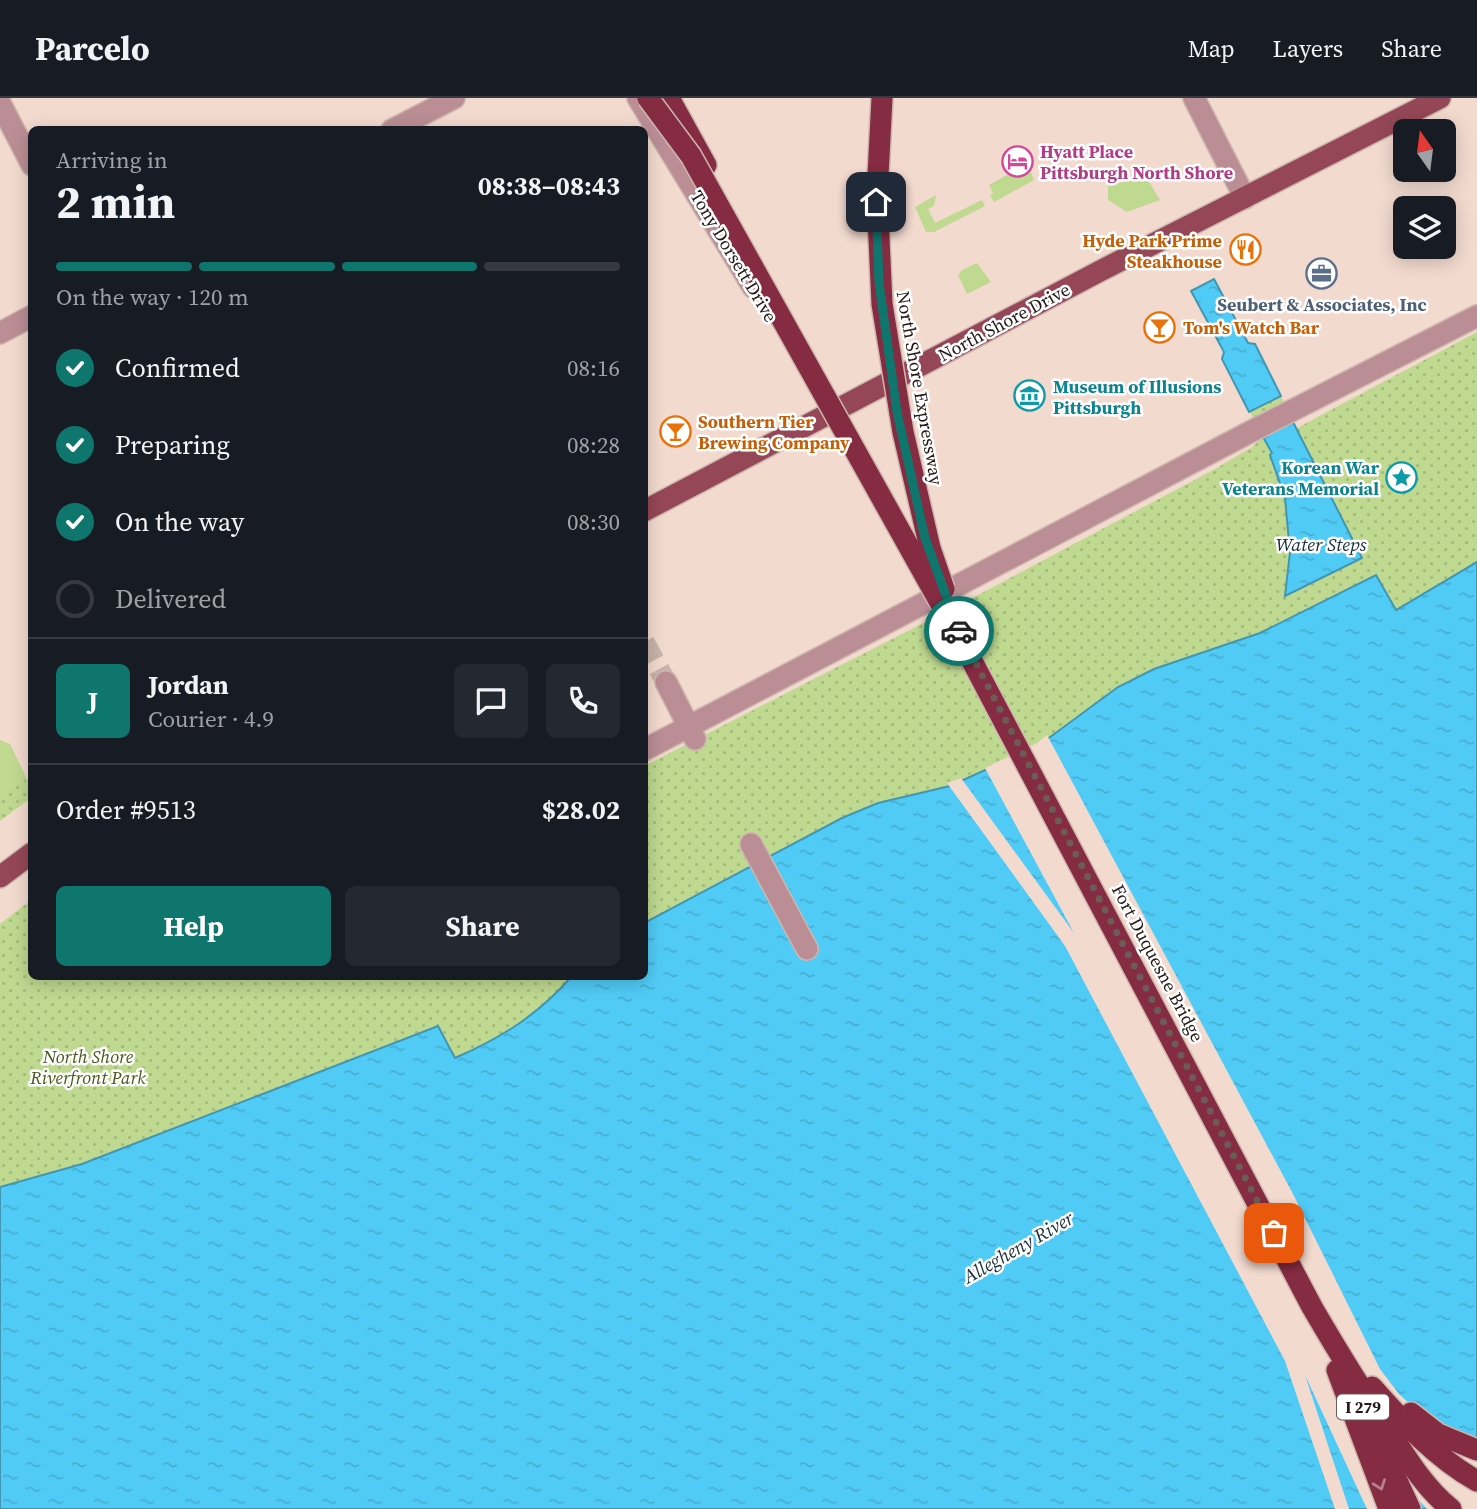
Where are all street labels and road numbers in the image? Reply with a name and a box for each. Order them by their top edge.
street label: Tony Dorsett Drive [685,185,783,327]
street label: North Shore Drive [934,277,1074,367]
street label: North Shore Expressway [891,289,950,488]
street label: Fort Duquesne Bridge [1106,880,1210,1046]
road number: I 279 [1337,1394,1389,1420]

